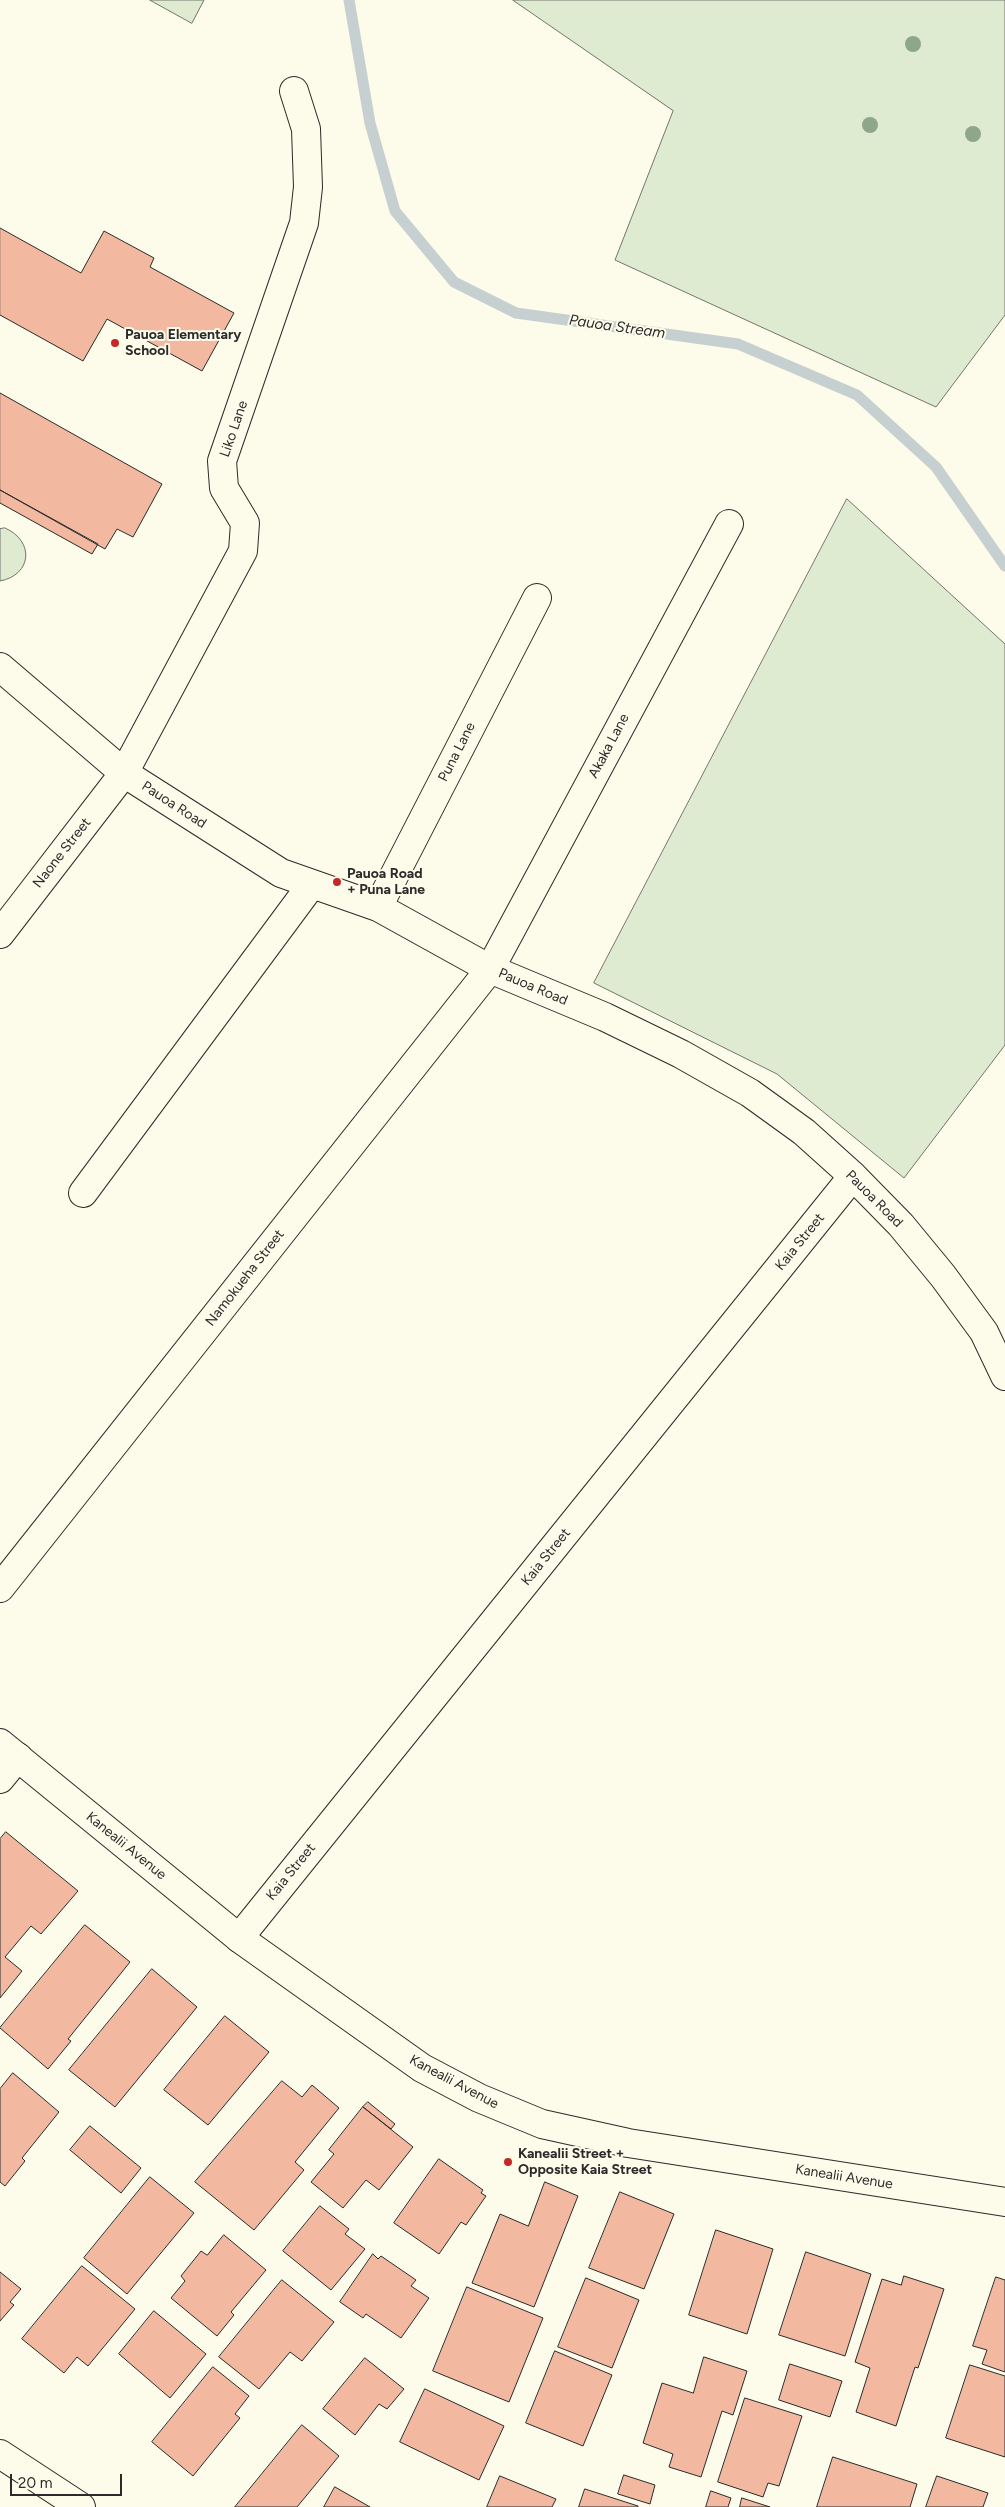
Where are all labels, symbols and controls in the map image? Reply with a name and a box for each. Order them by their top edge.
water label: Pauoa Stream [568,311,666,343]
place label: Pauoa Elementary School [125,327,241,360]
marker: Pauoa Elementary School [109,337,121,349]
street label: Liko Lane [217,399,251,459]
street label: Akaka Lane [585,711,633,781]
street label: Puna Lane [435,720,479,784]
street label: Pauoa Road [138,778,210,832]
street label: Naone Street [29,815,95,891]
place label: Pauoa Road + Puna Lane [347,866,425,899]
marker: Pauoa Road + Puna Lane [331,876,343,888]
street label: Pauoa Road [496,965,570,1009]
street label: Pauoa Road [842,1167,906,1231]
street label: Kaia Street [772,1210,828,1274]
street label: Namokueha Street [202,1226,288,1330]
street label: Kaia Street [518,1525,574,1589]
street label: Kanealii Avenue [82,1808,170,1884]
street label: Kaia Street [263,1840,319,1904]
street label: Kanealii Avenue [407,2051,501,2113]
place label: Kanealii Street + Opposite Kaia Street [518,2146,652,2178]
marker: Kanealii Street + Opposite Kaia Street [502,2156,514,2168]
street label: Kanealii Avenue [794,2161,894,2193]
scale bar [12,2464,125,2496]
text: 20 m [18,2474,52,2492]

